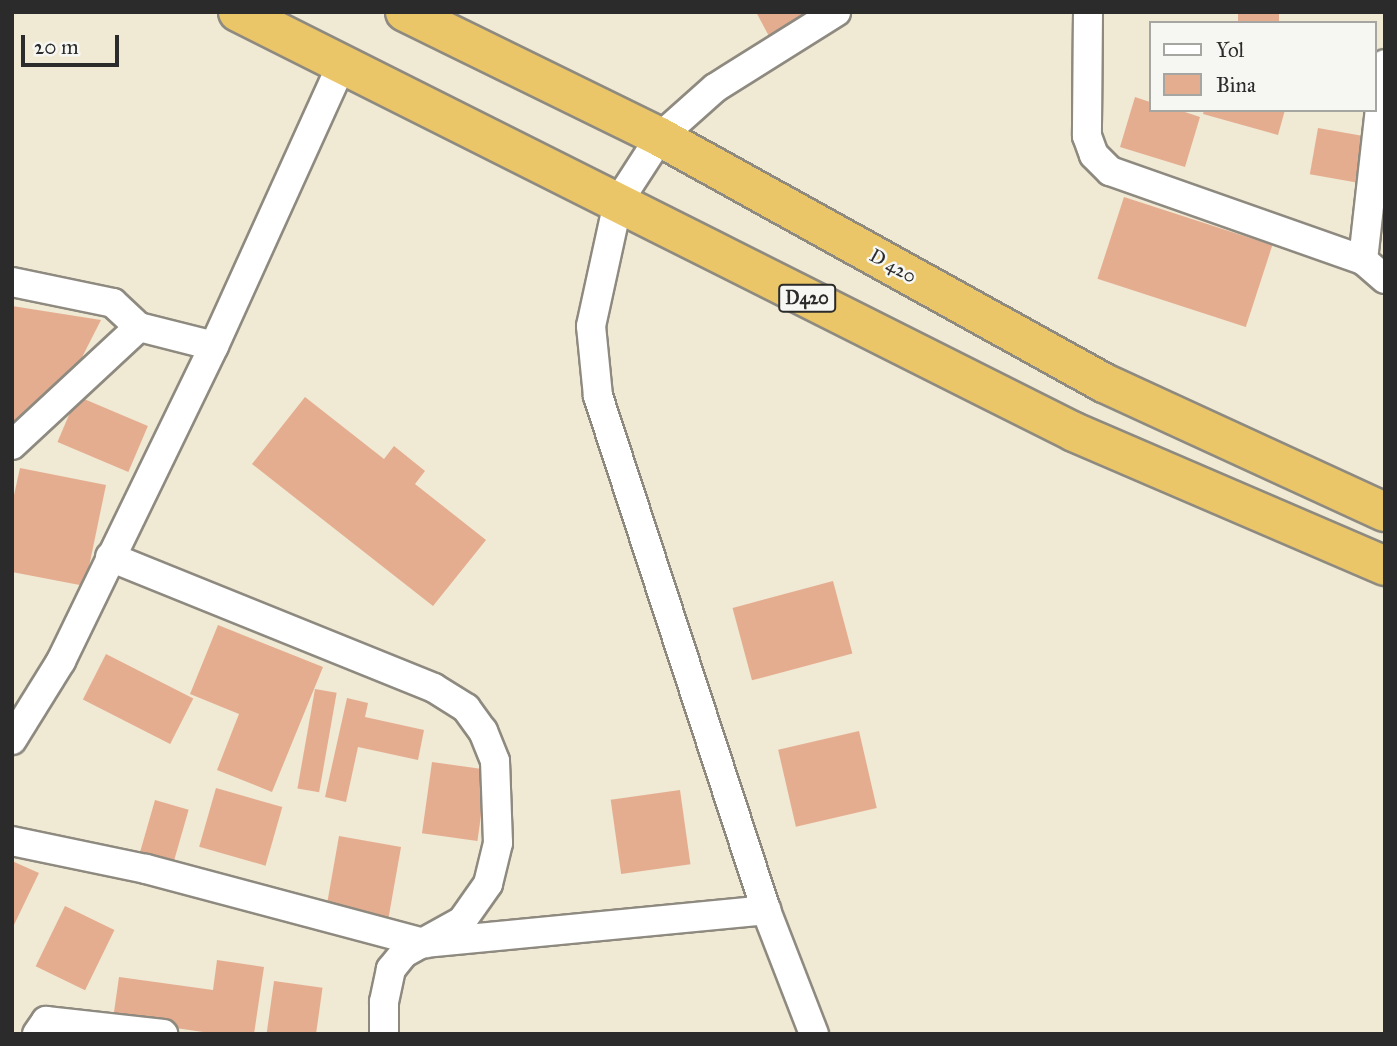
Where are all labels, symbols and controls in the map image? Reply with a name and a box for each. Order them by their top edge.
scale bar [24,21,122,65]
legend [1148,21,1376,112]
text: 20 m [34,34,79,60]
text: Yol [1216,37,1244,63]
text: Bina [1216,72,1256,98]
street label: D 420 [866,244,920,288]
road number: D420 [777,284,837,312]

